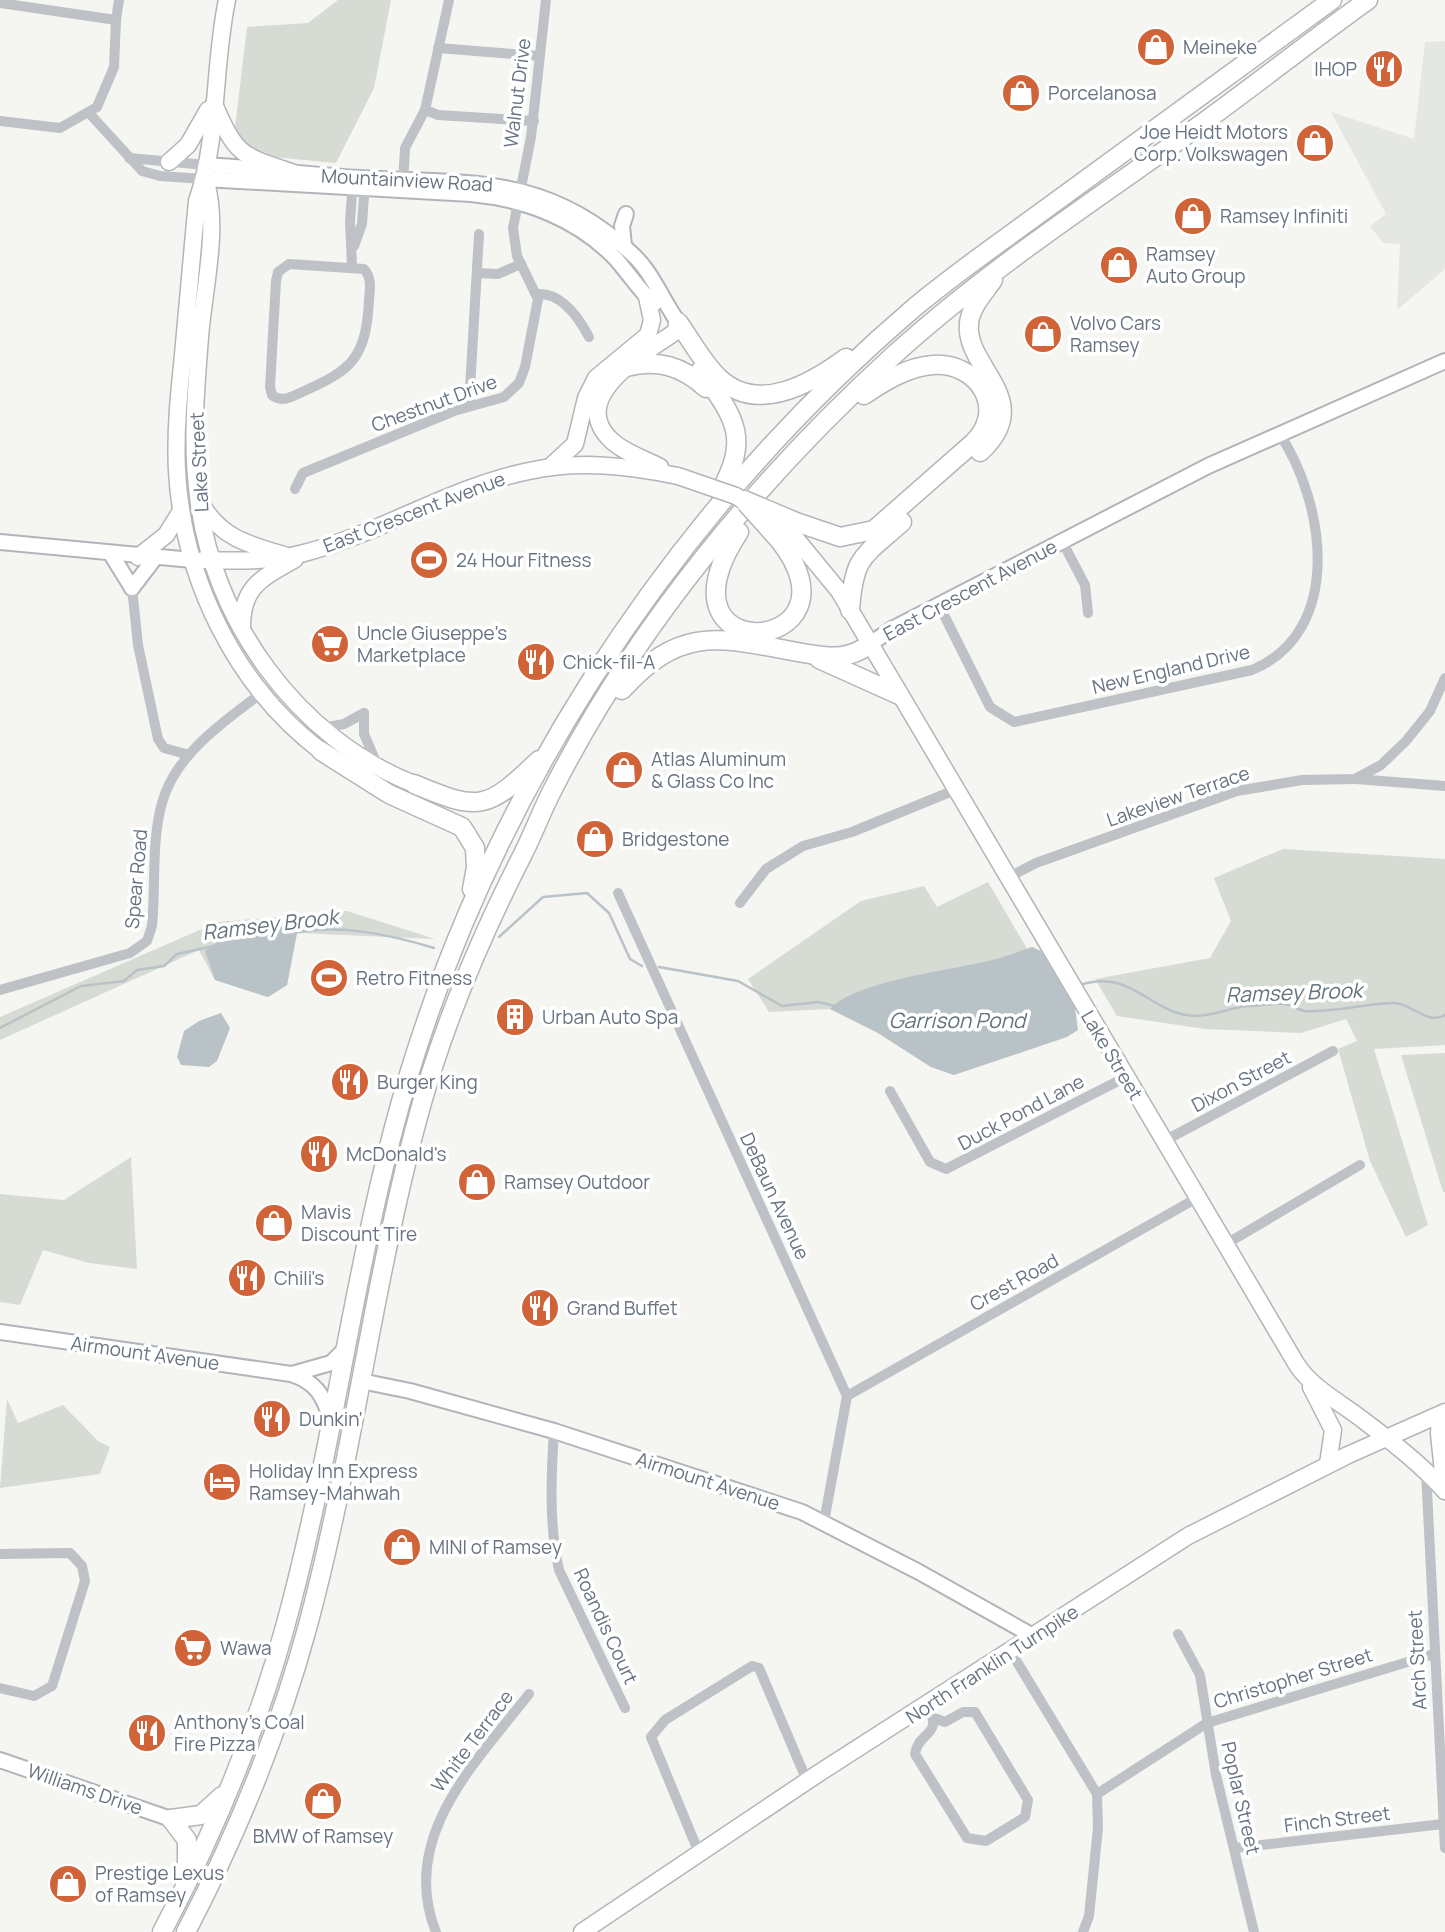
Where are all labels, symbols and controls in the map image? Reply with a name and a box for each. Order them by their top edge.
shop icon: Meineke [1135,26,1177,68]
place label: Meineke [1183,34,1257,60]
street label: Walnut Drive [497,37,537,149]
restaurant icon: IHOP [1363,48,1405,90]
place label: IHOP [1314,56,1357,82]
shop icon: Porcelanosa [1000,72,1042,114]
place label: Porcelanosa [1048,80,1157,106]
place label: Joe Heidt Motors Corp. Volkswagen [1134,119,1288,167]
shop icon: Joe Heidt Motors Corp. Volkswagen [1294,122,1336,164]
street label: Mountainview Road [320,163,494,197]
shop icon: Ramsey Infiniti [1172,195,1214,237]
place label: Ramsey Infiniti [1220,203,1348,229]
place label: Ramsey Auto Group [1146,241,1245,289]
shop icon: Ramsey Auto Group [1098,244,1140,286]
place label: Volvo Cars Ramsey [1070,310,1161,358]
shop icon: Volvo Cars Ramsey [1022,313,1064,355]
street label: Chestnut Drive [368,368,500,438]
street label: Lake Street [183,411,215,513]
street label: East Crescent Avenue [319,465,509,559]
street label: East Crescent Avenue [879,533,1061,647]
sports icon: 24 Hour Fitness [408,539,450,581]
place label: 24 Hour Fitness [456,547,592,573]
place label: Uncle Giuseppe's Marketplace [357,620,507,668]
supermarket icon: Uncle Giuseppe's Marketplace [309,623,351,665]
street label: New England Drive [1090,638,1252,700]
restaurant icon: Chick-fil-A [515,641,557,683]
place label: Chick-fil-A [563,649,655,675]
place label: Atlas Aluminum & Glass Co Inc [651,746,786,794]
shop icon: Atlas Aluminum & Glass Co Inc [603,749,645,791]
street label: Lakeview Terrace [1103,759,1253,833]
shop icon: Bridgestone [574,818,616,860]
place label: Bridgestone [622,826,729,852]
street label: Spear Road [119,828,153,930]
water label: Ramsey Brook [201,901,342,946]
sports icon: Retro Fitness [308,957,350,999]
place label: Retro Fitness [356,965,472,991]
water label: Ramsey Brook [1225,976,1365,1008]
building icon: Urban Auto Spa [494,996,536,1038]
place label: Urban Auto Spa [542,1004,678,1030]
street label: Lake Street [1075,1005,1149,1105]
water label: Garrison Pond [889,1006,1028,1034]
street label: Dixon Street [1187,1044,1295,1118]
restaurant icon: Burger King [329,1061,371,1103]
street label: Duck Pond Lane [953,1068,1089,1156]
place label: Burger King [377,1069,478,1095]
street label: DeBaun Avenue [734,1128,816,1264]
restaurant icon: McDonald's [298,1133,340,1175]
place label: McDonald's [346,1141,447,1167]
shop icon: Ramsey Outdoor [456,1161,498,1203]
place label: Ramsey Outdoor [504,1169,650,1195]
place label: Mavis Discount Tire [301,1199,417,1247]
shop icon: Mavis Discount Tire [253,1202,295,1244]
street label: Crest Road [965,1247,1063,1317]
restaurant icon: Chili's [226,1257,268,1299]
place label: Chili's [274,1265,324,1291]
restaurant icon: Grand Buffet [519,1287,561,1329]
place label: Grand Buffet [567,1295,678,1321]
street label: Airmount Avenue [69,1330,221,1376]
restaurant icon: Dunkin' [251,1398,293,1440]
place label: Dunkin' [299,1406,363,1432]
street label: Airmount Avenue [633,1446,783,1516]
place label: Holiday Inn Express Ramsey-Mahwah [249,1458,418,1506]
hotel icon: Holiday Inn Express Ramsey-Mahwah [201,1461,243,1503]
shop icon: MINI of Ramsey [381,1526,423,1568]
place label: MINI of Ramsey [429,1534,562,1560]
street label: Roandis Court [568,1564,644,1688]
street label: North Franklin Turnpike [901,1598,1083,1730]
street label: Arch Street [1401,1609,1433,1711]
supermarket icon: Wawa [172,1627,214,1669]
place label: Wawa [220,1635,272,1661]
street label: Christopher Street [1210,1641,1376,1715]
street label: White Terrace [425,1685,519,1797]
place label: Anthony's Coal Fire Pizza [174,1709,305,1757]
restaurant icon: Anthony's Coal Fire Pizza [126,1712,168,1754]
street label: Poplar Street [1215,1739,1267,1857]
street label: Williams Drive [24,1757,146,1821]
shop icon: BMW of Ramsey [302,1780,344,1822]
street label: Finch Street [1282,1800,1392,1838]
place label: BMW of Ramsey [253,1823,393,1849]
place label: Prestige Lexus of Ramsey [95,1860,224,1908]
shop icon: Prestige Lexus of Ramsey [47,1863,89,1905]

